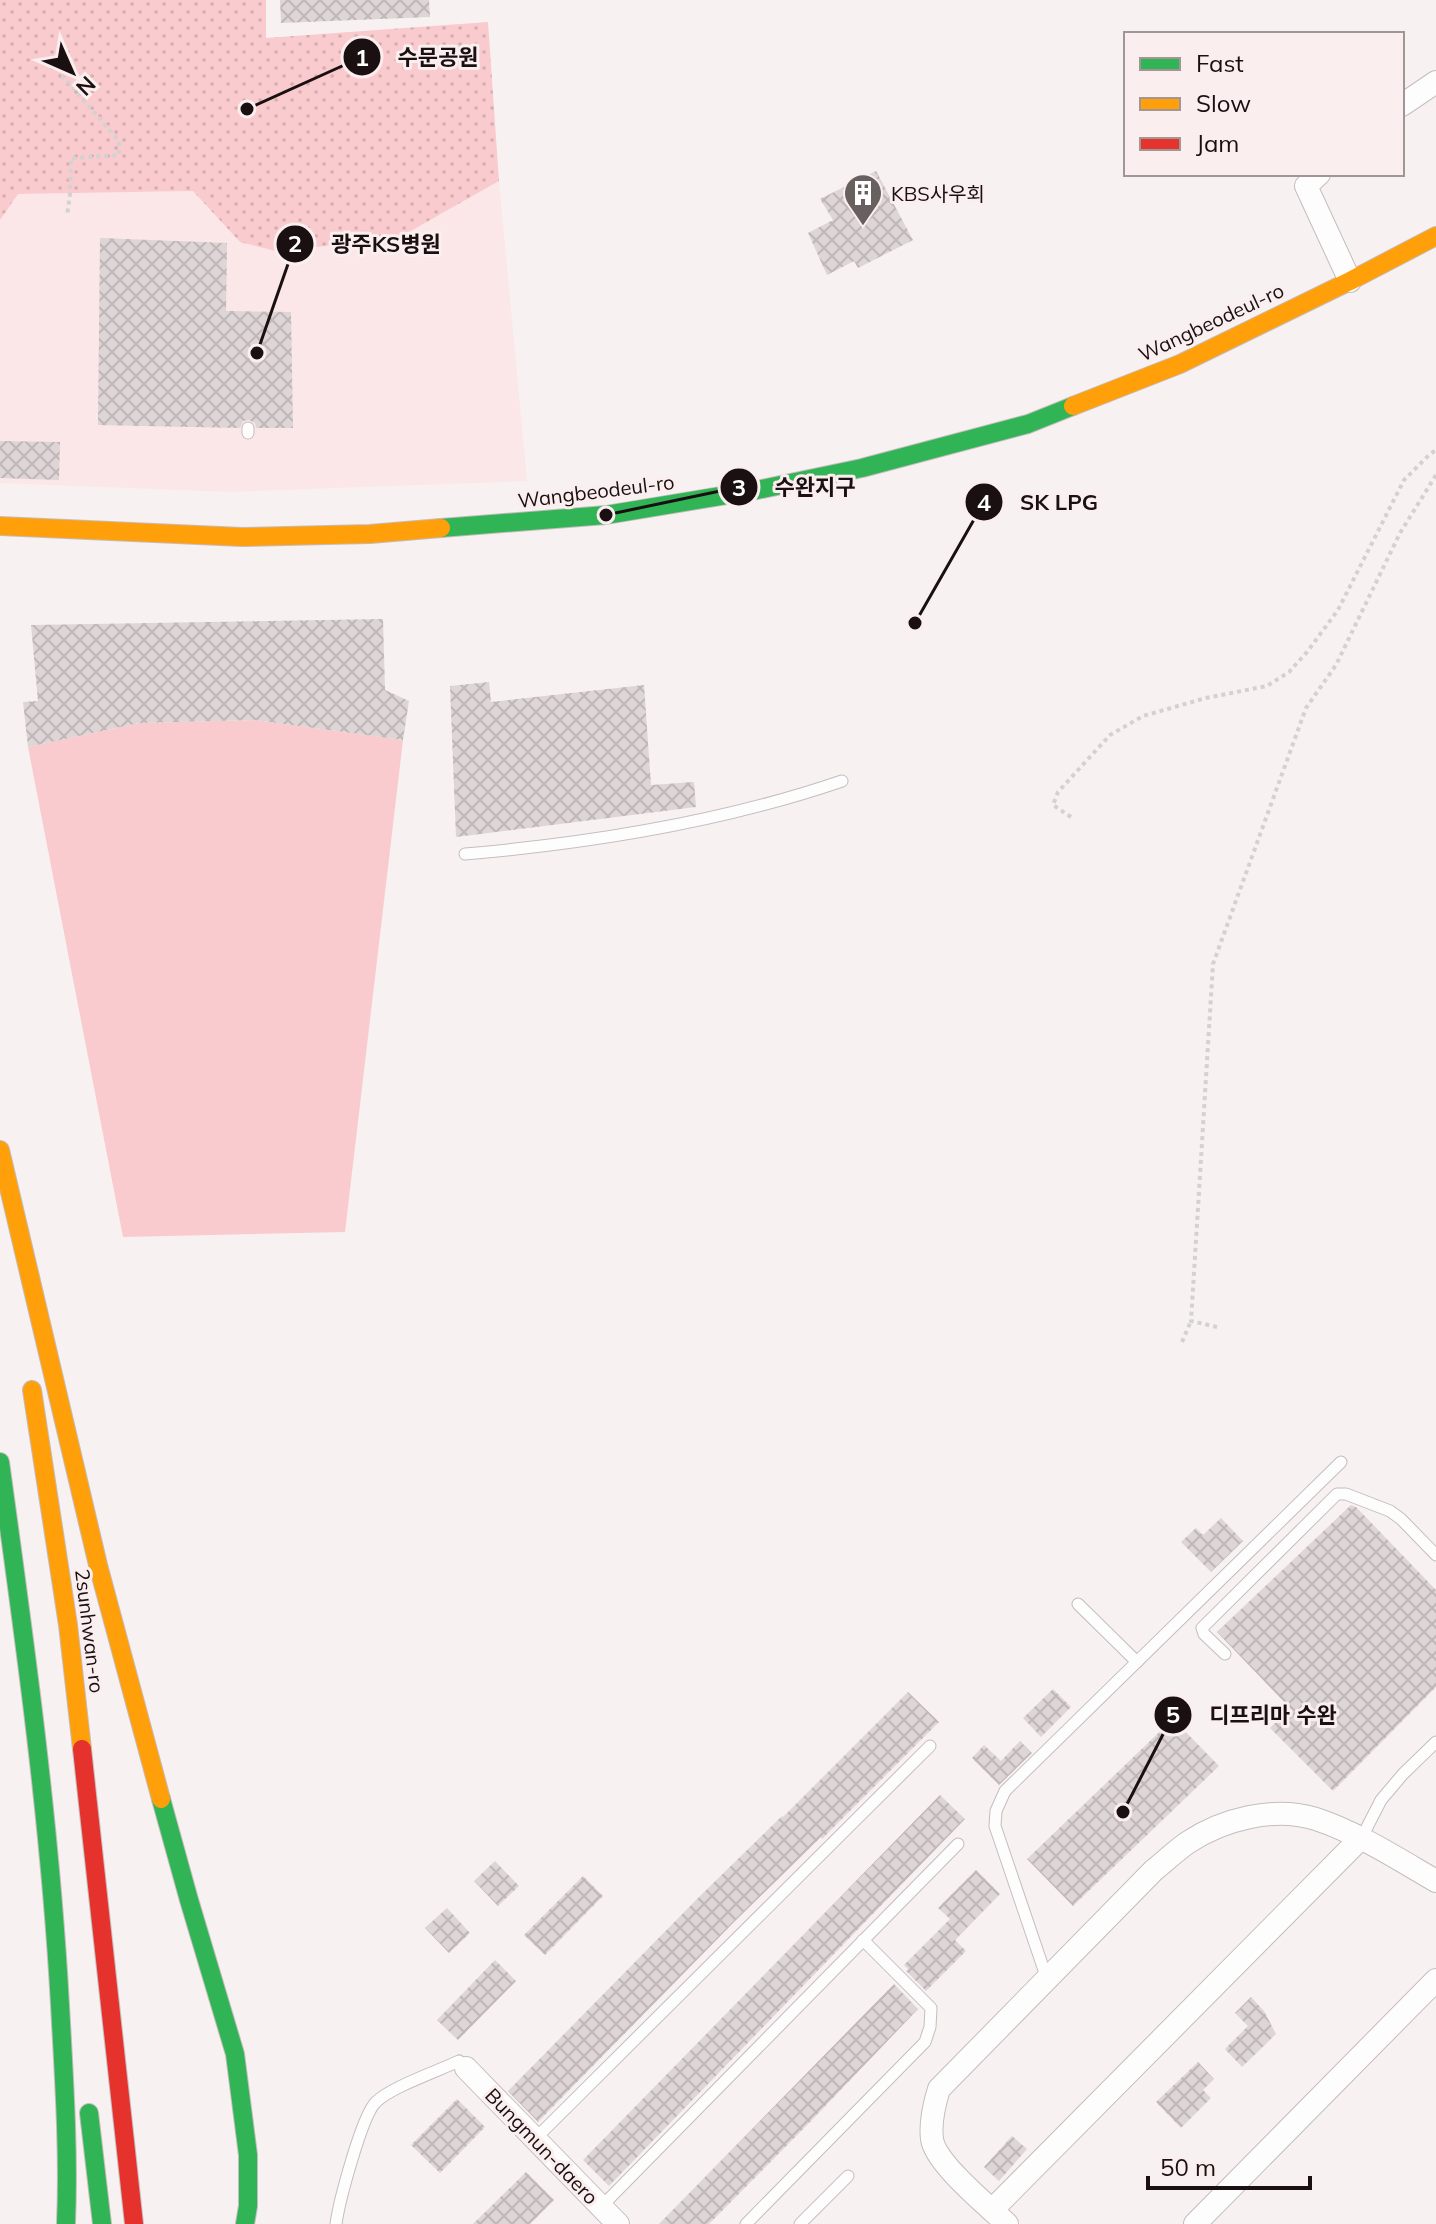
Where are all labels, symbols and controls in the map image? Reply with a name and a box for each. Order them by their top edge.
north arrow [32,32,112,112]
legend [1124,32,1404,176]
callout: 수문공원 [342,34,495,80]
text: 1 [355,42,369,72]
text: 수문공원 [398,43,478,71]
text: Fast [1196,48,1244,78]
text: N [70,70,102,102]
text: Slow [1196,88,1251,118]
text: Jam [1196,128,1239,158]
building icon: KBS사우회 [842,172,884,227]
place label: KBS사우회 [891,181,985,206]
callout: 광주KS병원 [275,221,457,267]
text: 2 [288,228,302,258]
text: 광주KS병원 [331,230,441,258]
street label: Wangbeodeul-ro [1134,277,1288,367]
callout: 수완지구 [719,464,872,510]
street label: Wangbeodeul-ro [516,469,676,513]
text: 3 [732,472,746,502]
text: 수완지구 [775,473,855,501]
callout: SK LPG [964,479,1114,525]
text: 4 [977,487,991,517]
text: SK LPG [1020,488,1098,516]
street label: 2sunhwan-ro [70,1568,110,1694]
callout: 디프리마 수완 [1153,1692,1353,1738]
text: 5 [1166,1699,1180,1729]
text: 디프리마 수완 [1209,1701,1337,1729]
street label: Bungmun-daero [480,2083,604,2209]
scale bar [1148,2140,1310,2190]
text: 50 m [1160,2152,1216,2182]

